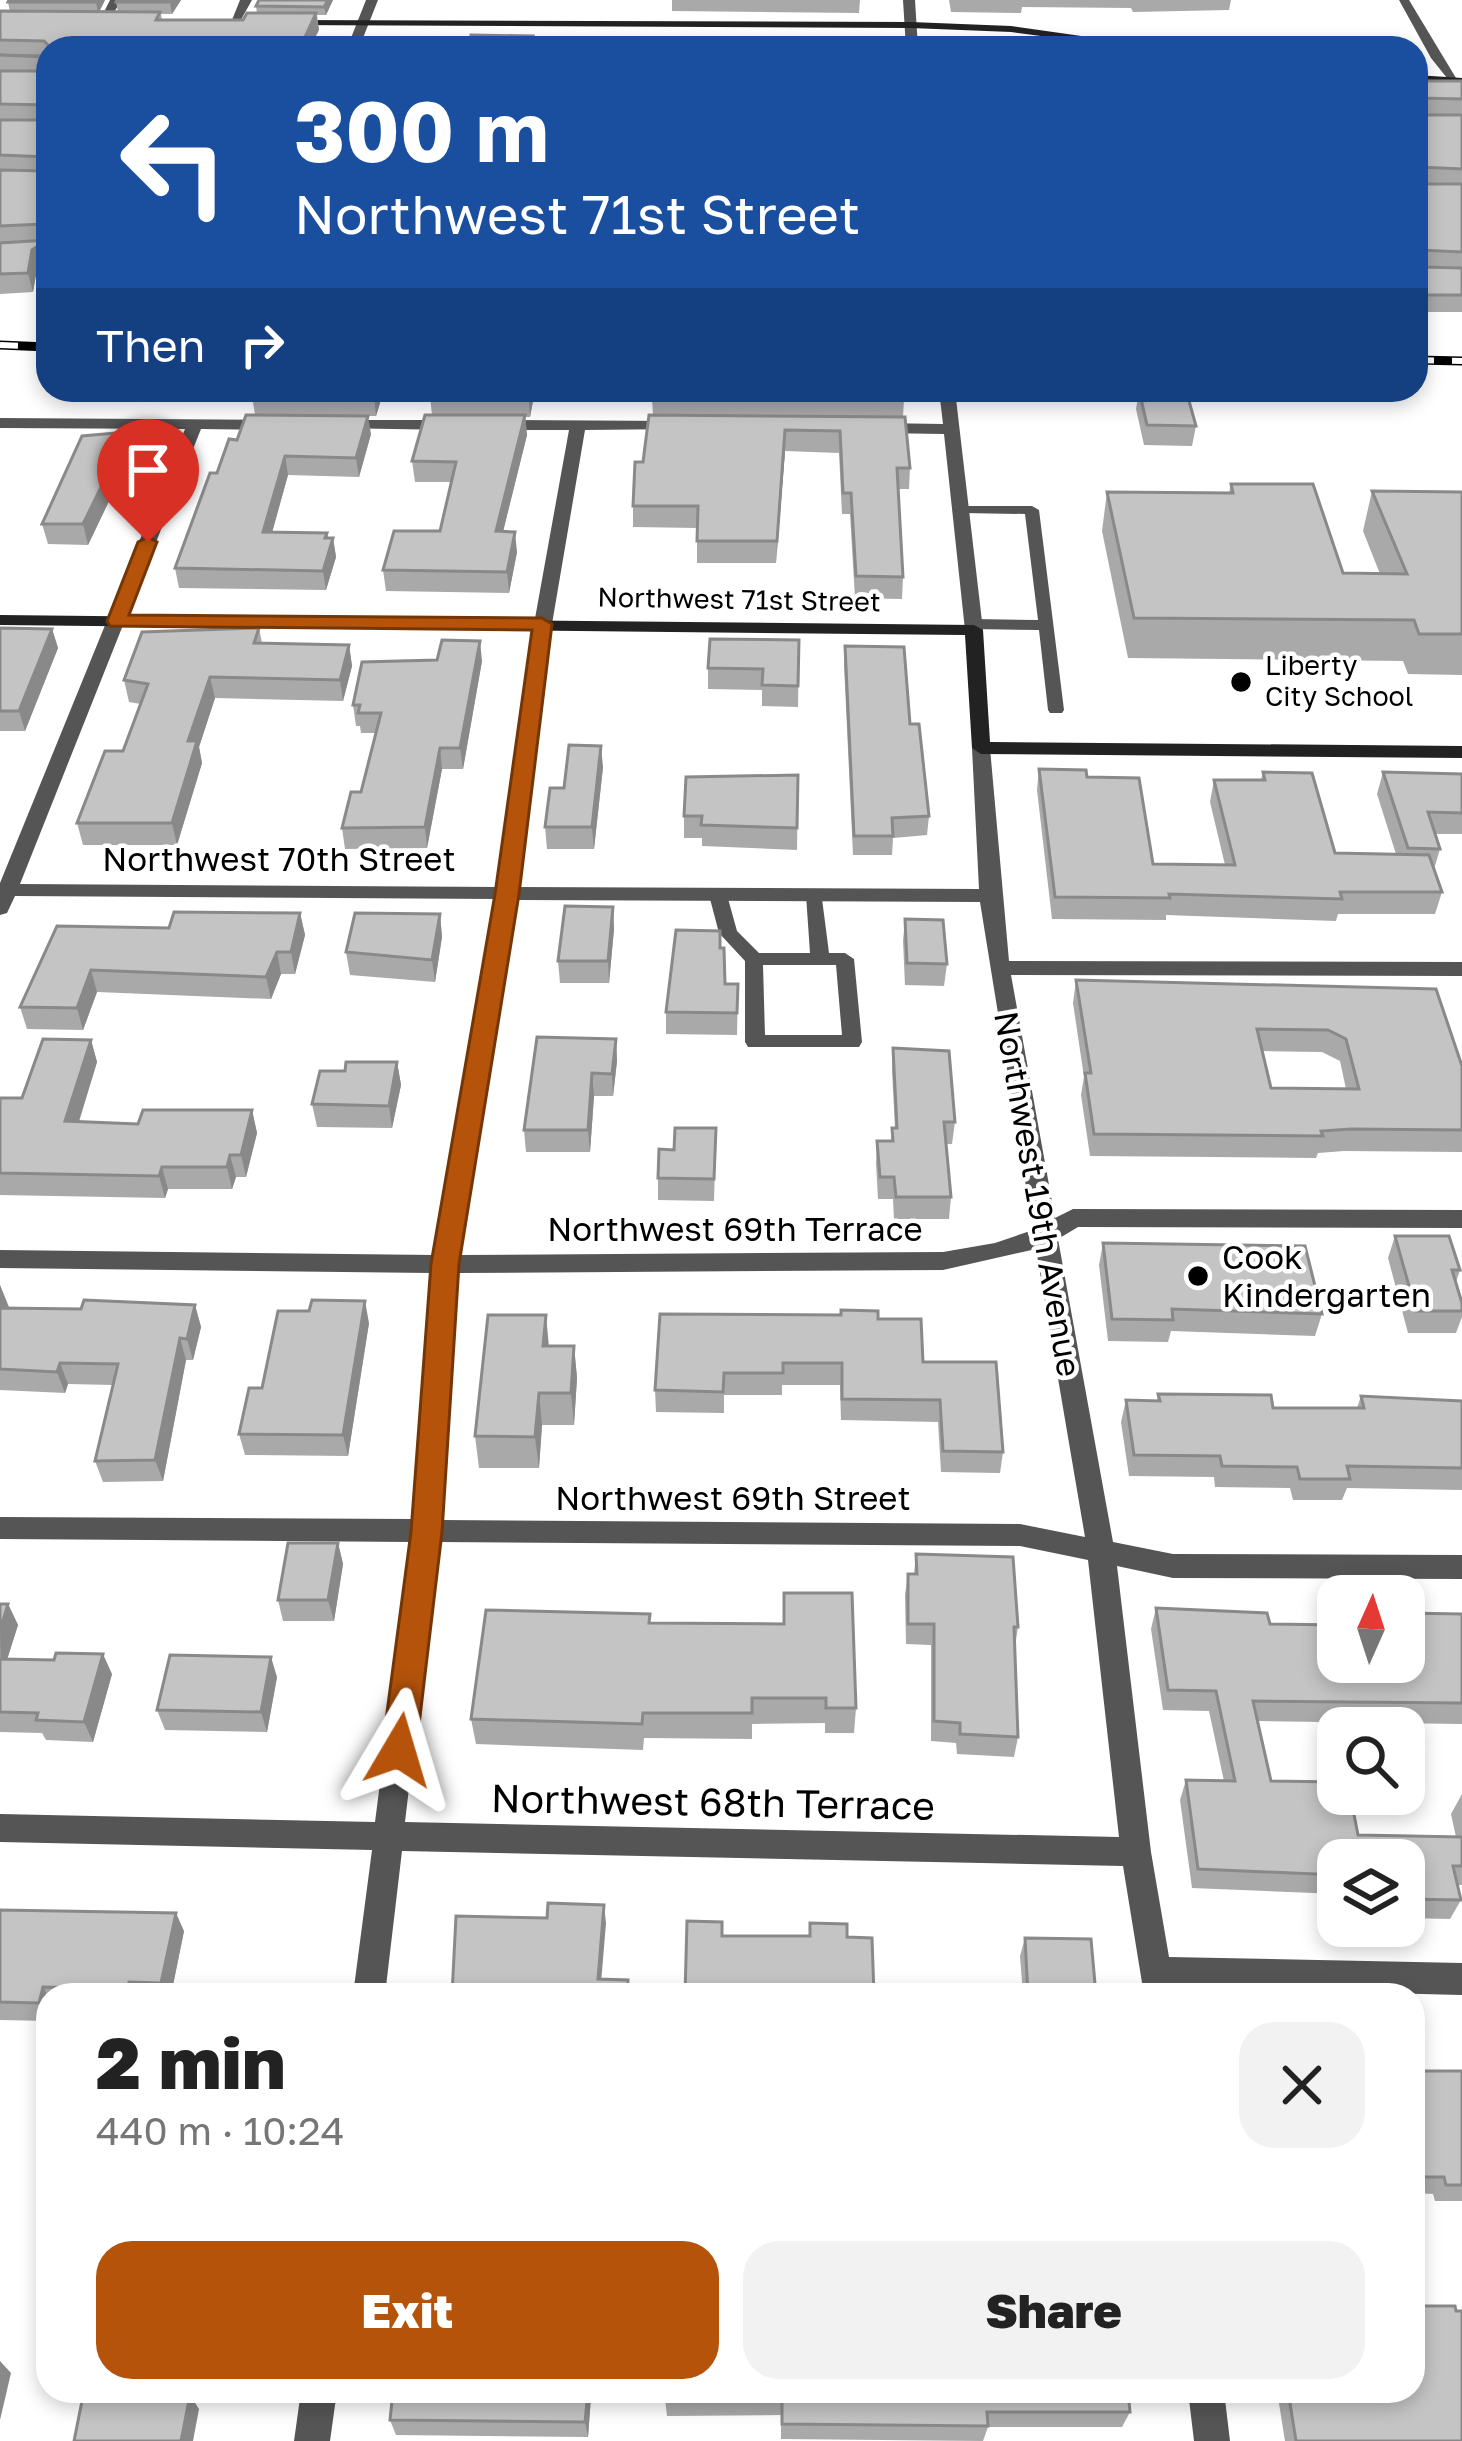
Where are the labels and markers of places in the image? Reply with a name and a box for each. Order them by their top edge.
pin [97,419,199,542]
place label: Liberty City School [1265,649,1413,712]
marker: Liberty City School [1228,669,1254,695]
place label: Cook Kindergarten [1222,1237,1431,1314]
marker: Cook Kindergarten [1185,1263,1211,1289]

